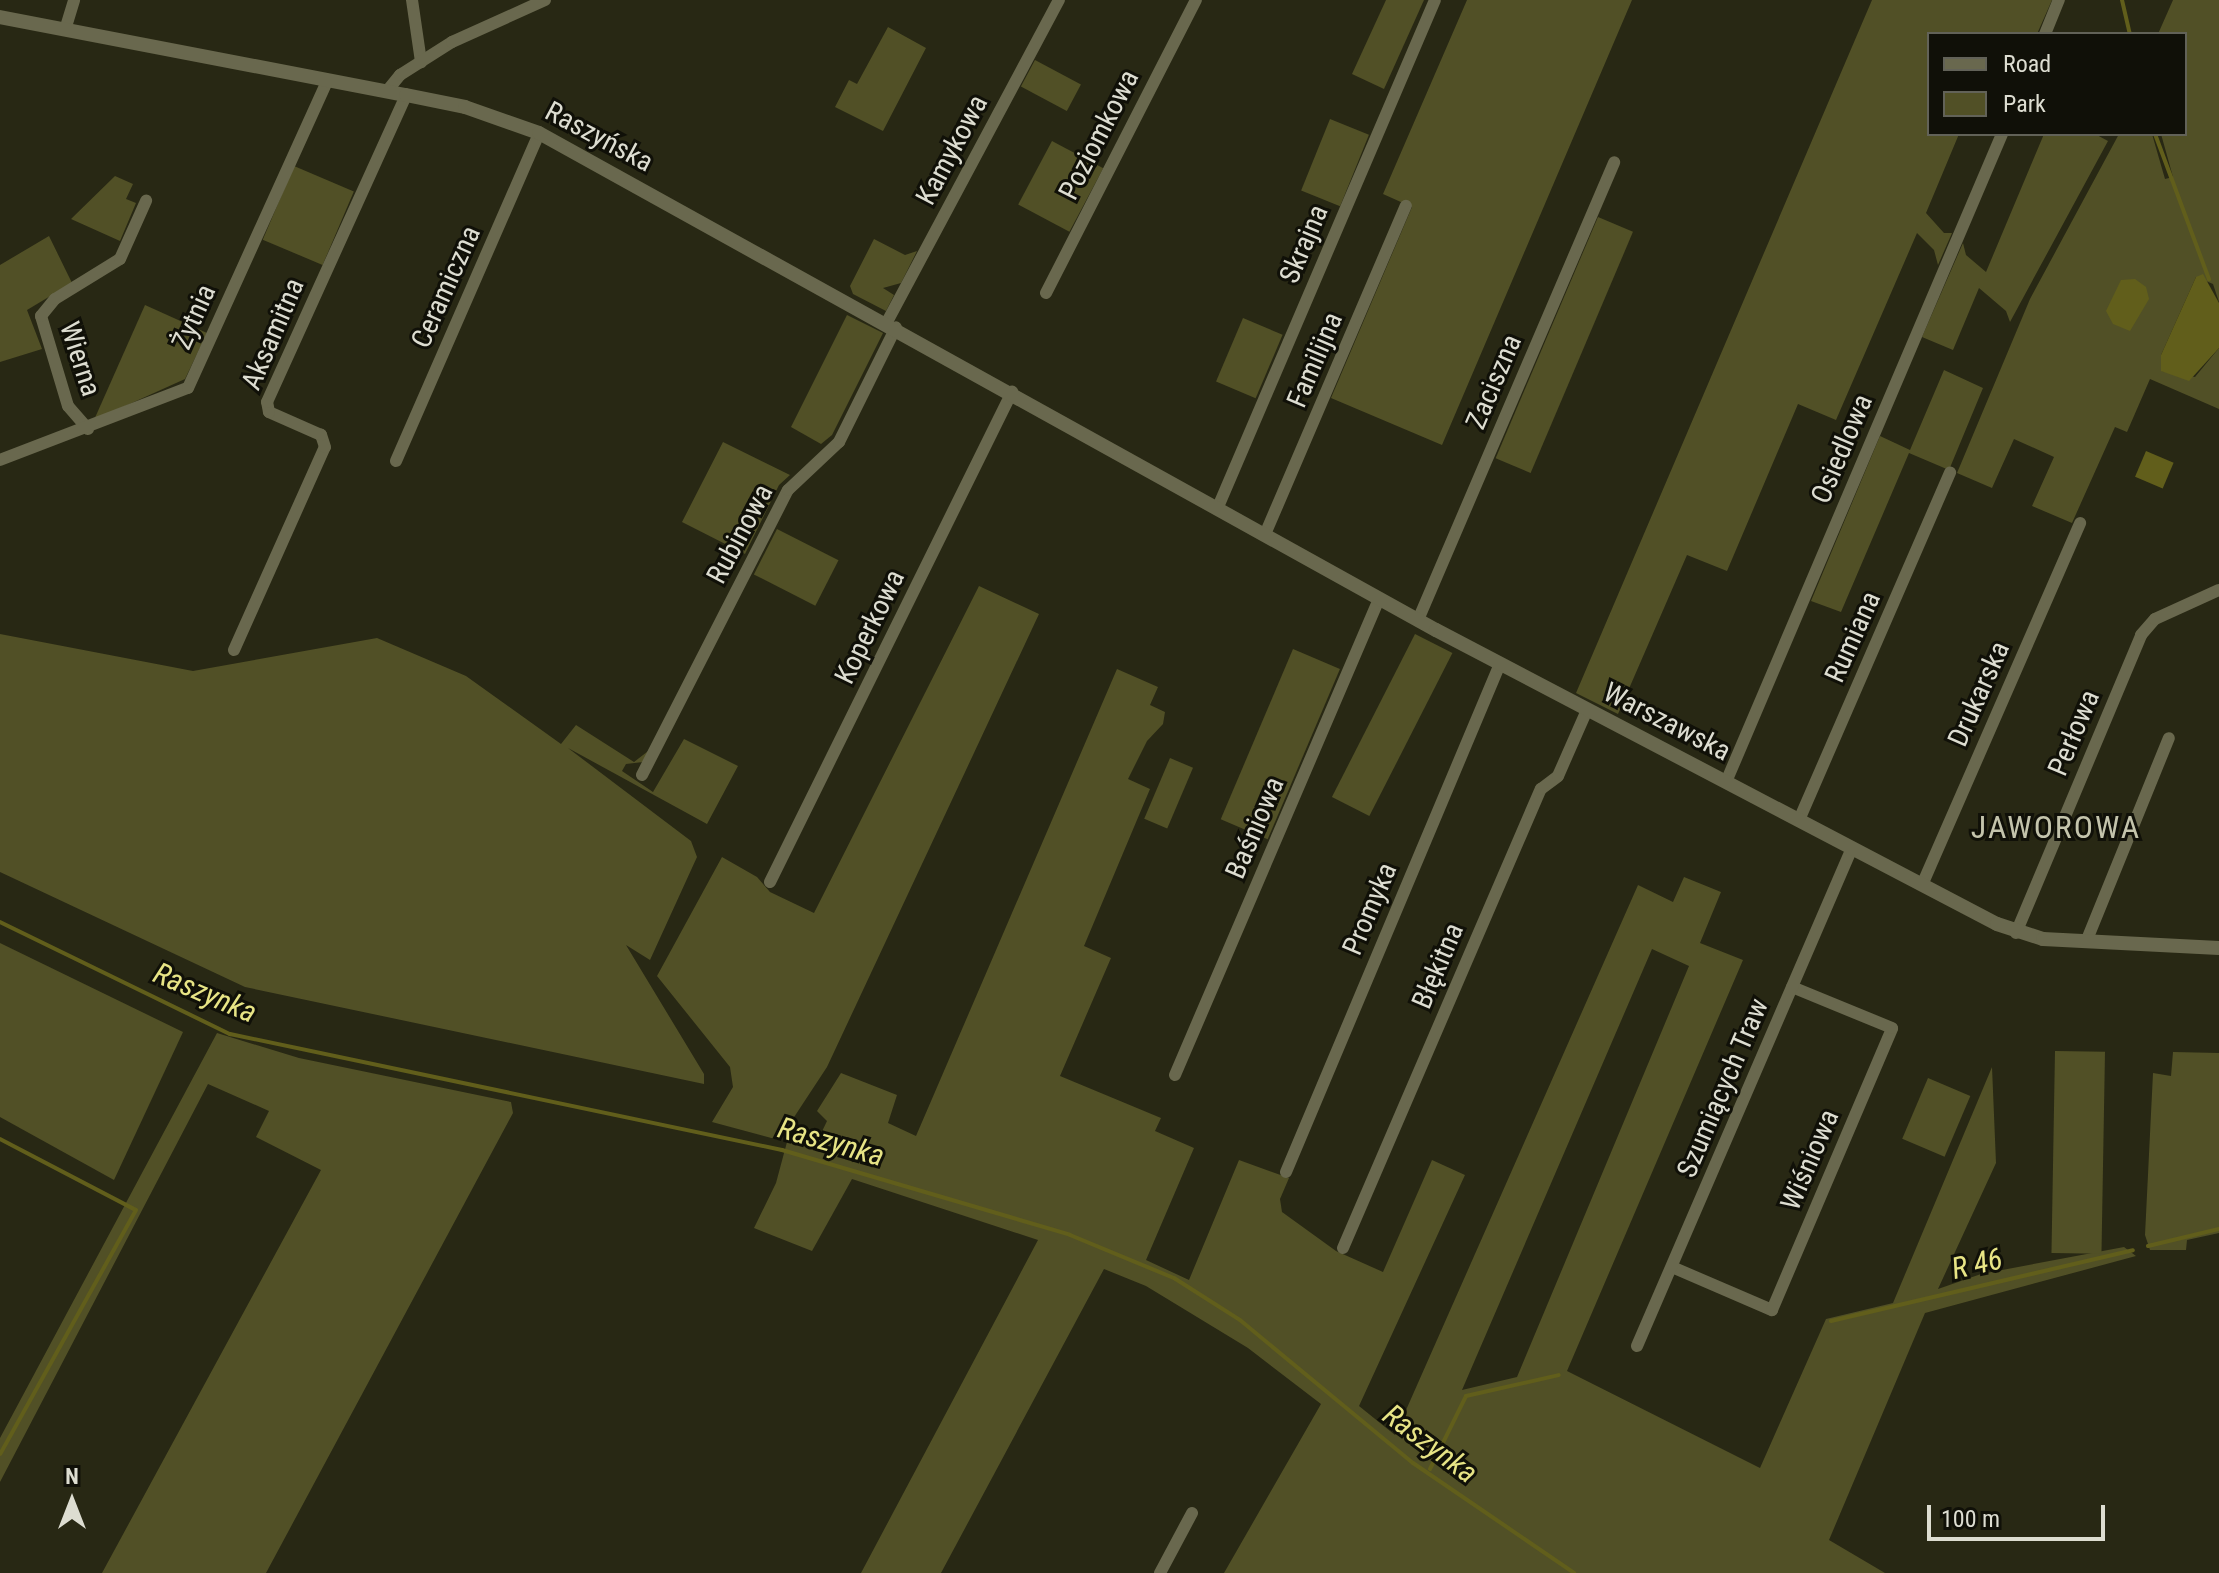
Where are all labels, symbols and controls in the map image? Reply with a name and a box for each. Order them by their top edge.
legend [1927,32,2187,136]
text: Road [2003,50,2051,78]
street label: Poziomkowa [1052,64,1146,206]
street label: Kamykowa [909,89,995,211]
text: Park [2003,90,2046,118]
street label: Raszyńska [539,95,659,179]
street label: Skrajna [1273,200,1335,288]
street label: Ceramiczna [404,221,488,353]
street label: Aksamitna [235,273,311,395]
street label: Żytnia [165,279,223,355]
street label: Familijna [1280,307,1350,413]
street label: Wierna [52,317,108,401]
street label: Zaciszna [1459,330,1529,434]
street label: Osiedlowa [1804,389,1880,509]
street label: Rubinowa [700,478,780,590]
street label: Koperkowa [828,564,912,690]
street label: Rumiana [1818,586,1888,688]
street label: Drukarska [1941,636,2017,752]
street label: Warszawska [1598,676,1736,768]
street label: Perłowa [2041,685,2107,781]
street label: Baśniowa [1219,772,1291,884]
district label: JAWOROWA [1971,808,2141,846]
street label: Promyka [1336,858,1404,960]
street label: Błękitna [1405,918,1471,1014]
water label: Raszynka [148,955,262,1031]
street label: Szumiących Traw [1670,993,1776,1183]
street label: Wiśniowa [1774,1105,1846,1215]
water label: Raszynka [774,1110,888,1174]
water label: R 46 [1948,1241,2006,1287]
water label: Raszynka [1376,1397,1484,1491]
north arrow [32,1461,112,1541]
text: N [65,1464,79,1489]
scale bar [1931,1489,2109,1539]
text: 100 m [1941,1505,2000,1533]

